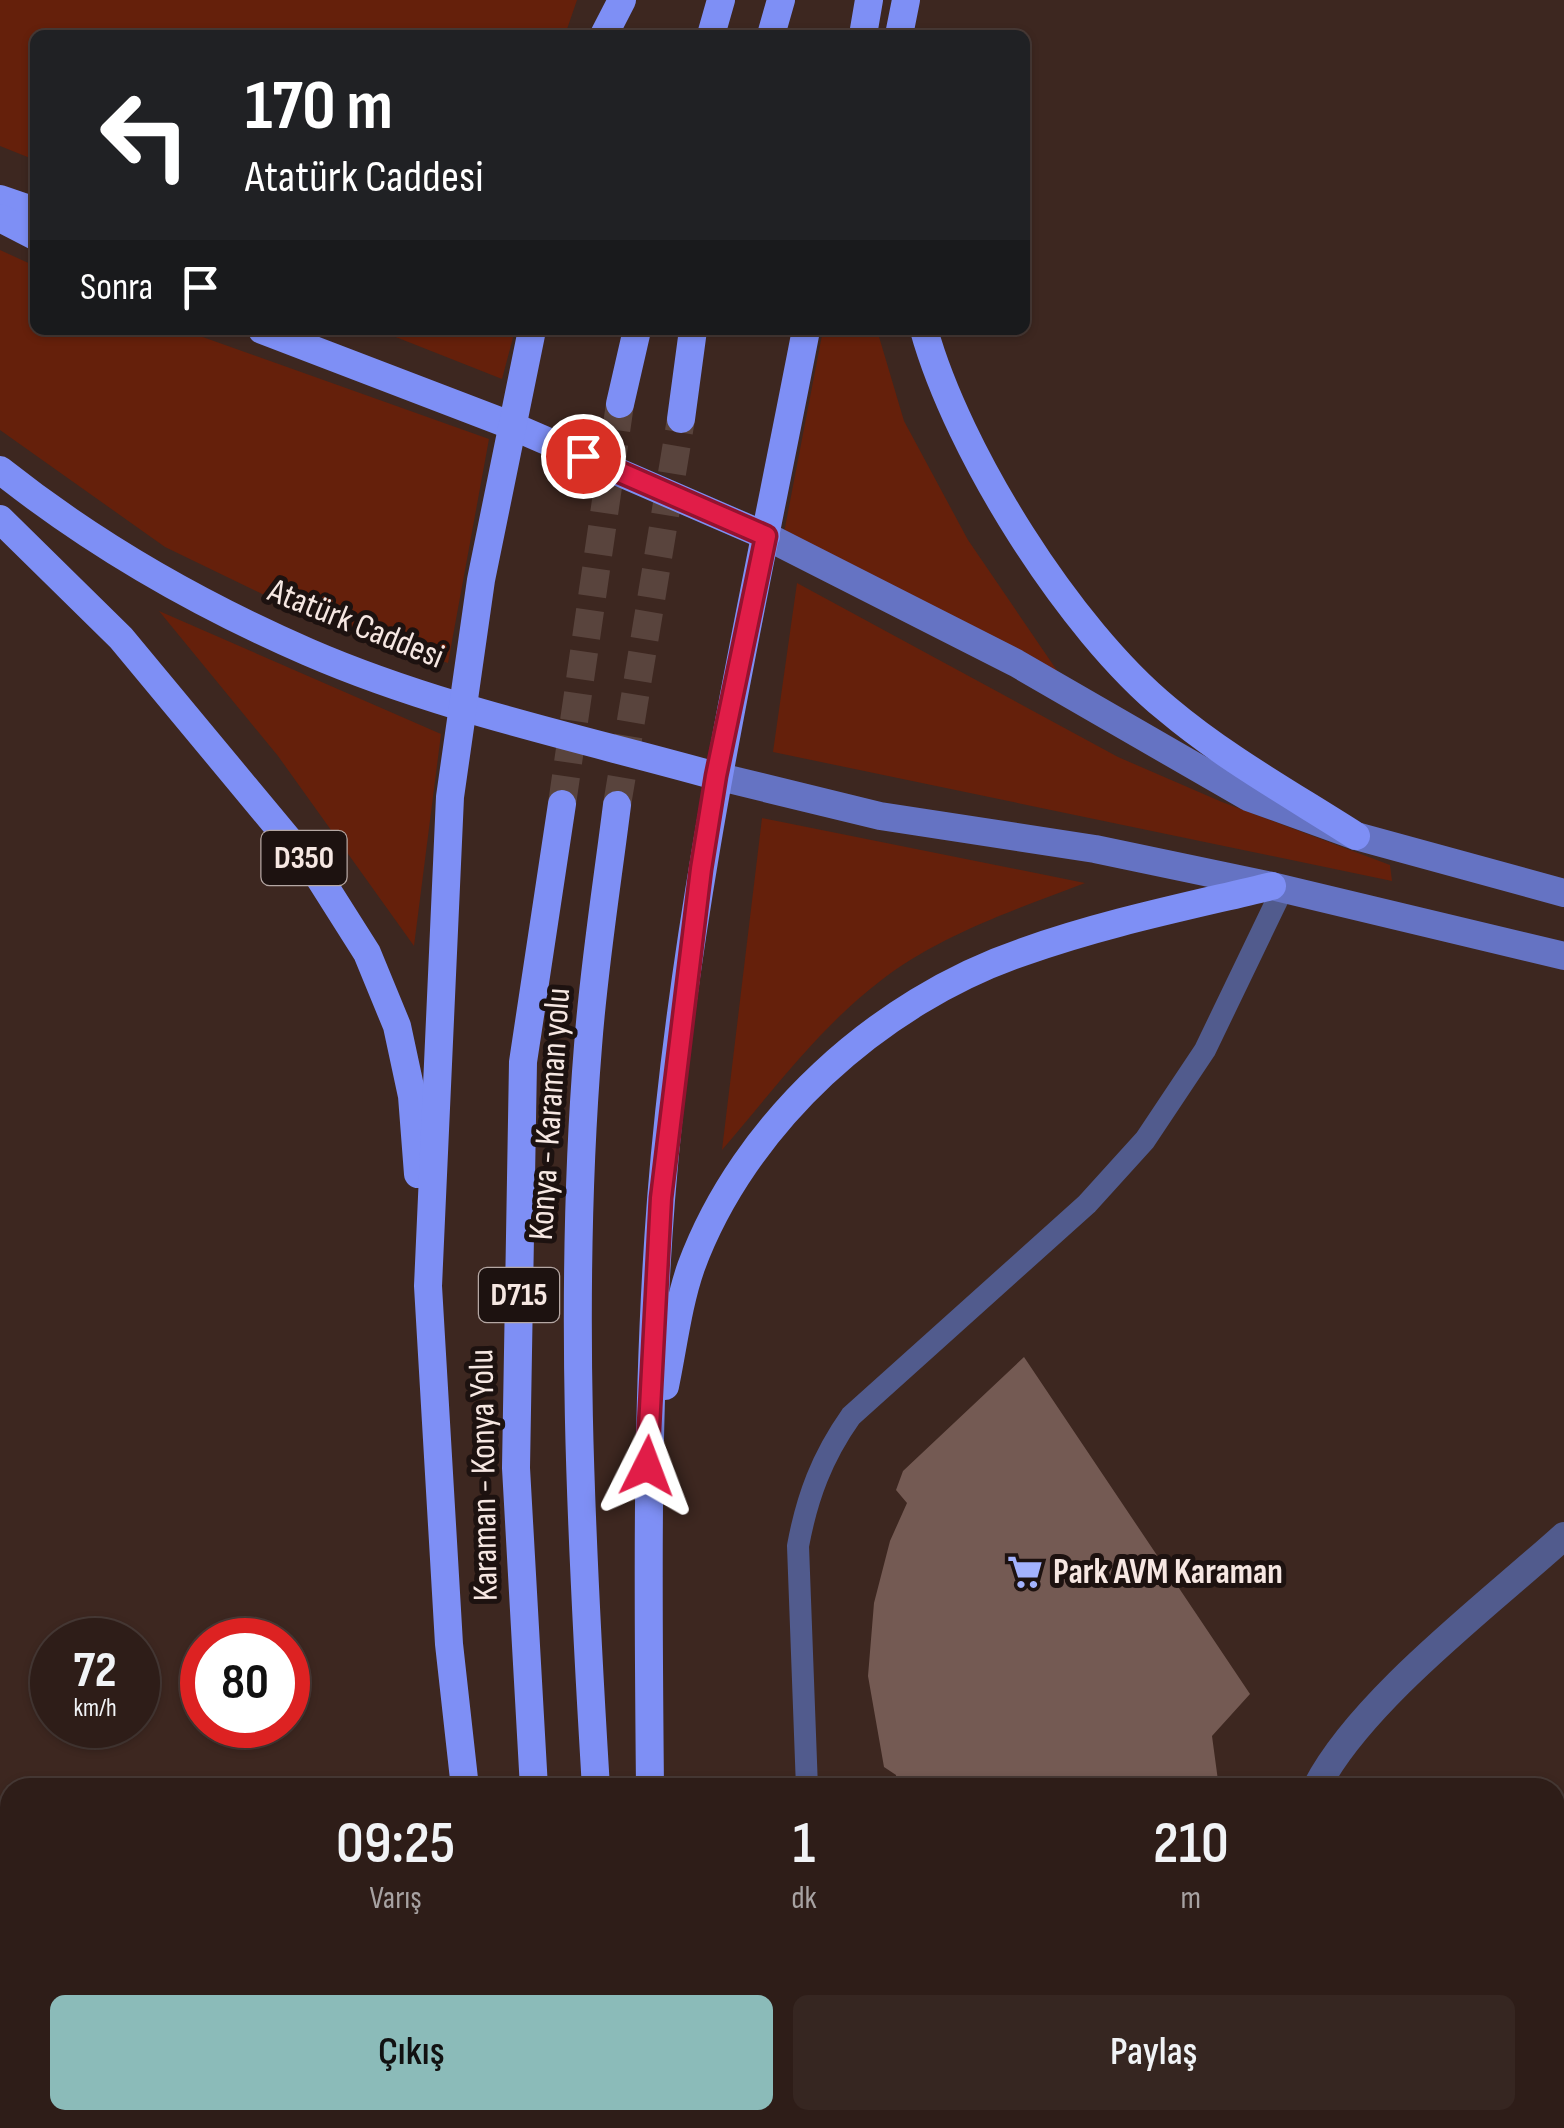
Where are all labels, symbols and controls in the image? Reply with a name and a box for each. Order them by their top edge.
text: 170 m [245,65,393,149]
icon: left [80,70,210,200]
text: Atatürk Caddesi [245,150,484,205]
icon: arrive [173,260,228,315]
text: Sonra [80,265,153,310]
pin [541,414,626,499]
icon: arrive [556,429,611,484]
street label: Atatürk Caddesi [261,569,450,679]
road number: D350 [262,831,346,885]
street label: Konya - Karaman yolu [520,987,580,1241]
road number: D715 [479,1268,559,1322]
street label: Karaman - Konya Yolu [460,1349,508,1601]
position arrow [595,1414,699,1518]
place label: Park AVM Karaman [1053,1551,1283,1594]
supermarket icon: Park AVM Karaman [1006,1553,1044,1591]
speed limit sign: 80 [180,1618,310,1748]
text: 72 [73,1641,117,1701]
text: km/h [73,1693,117,1724]
text: 09:25 [336,1808,455,1880]
text: 1 [793,1808,815,1880]
text: 210 [1153,1808,1229,1880]
text: Varış [369,1879,422,1918]
text: dk [791,1879,817,1918]
text: m [1181,1879,1201,1918]
button: Çıkış [50,1995,773,2110]
button: Paylaş [793,1995,1515,2110]

